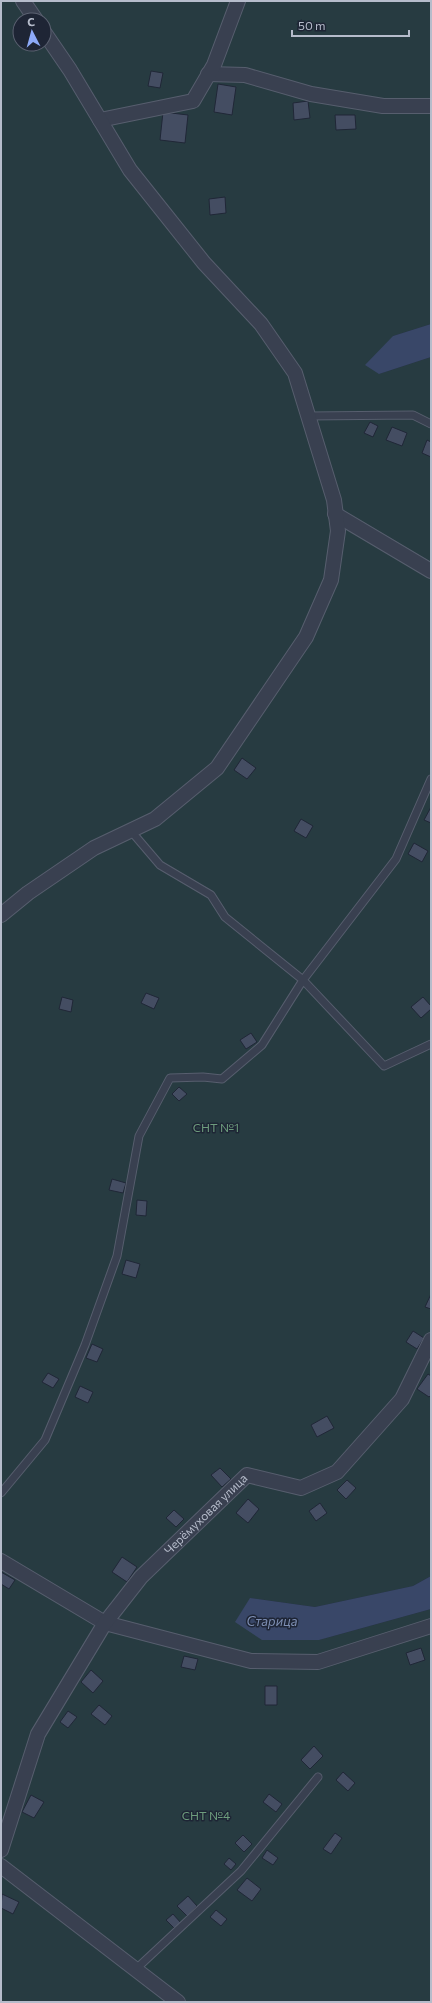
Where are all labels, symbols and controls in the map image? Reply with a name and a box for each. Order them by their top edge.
north arrow [12,12,52,52]
scale bar [292,12,409,38]
text: С [26,15,36,28]
text: 50 m [298,18,326,32]
park label: СНТ №1 [193,1120,239,1134]
street label: Черёмуховая улица [161,1471,250,1557]
water label: Старица [247,1613,298,1629]
park label: СНТ №4 [182,1808,230,1822]

